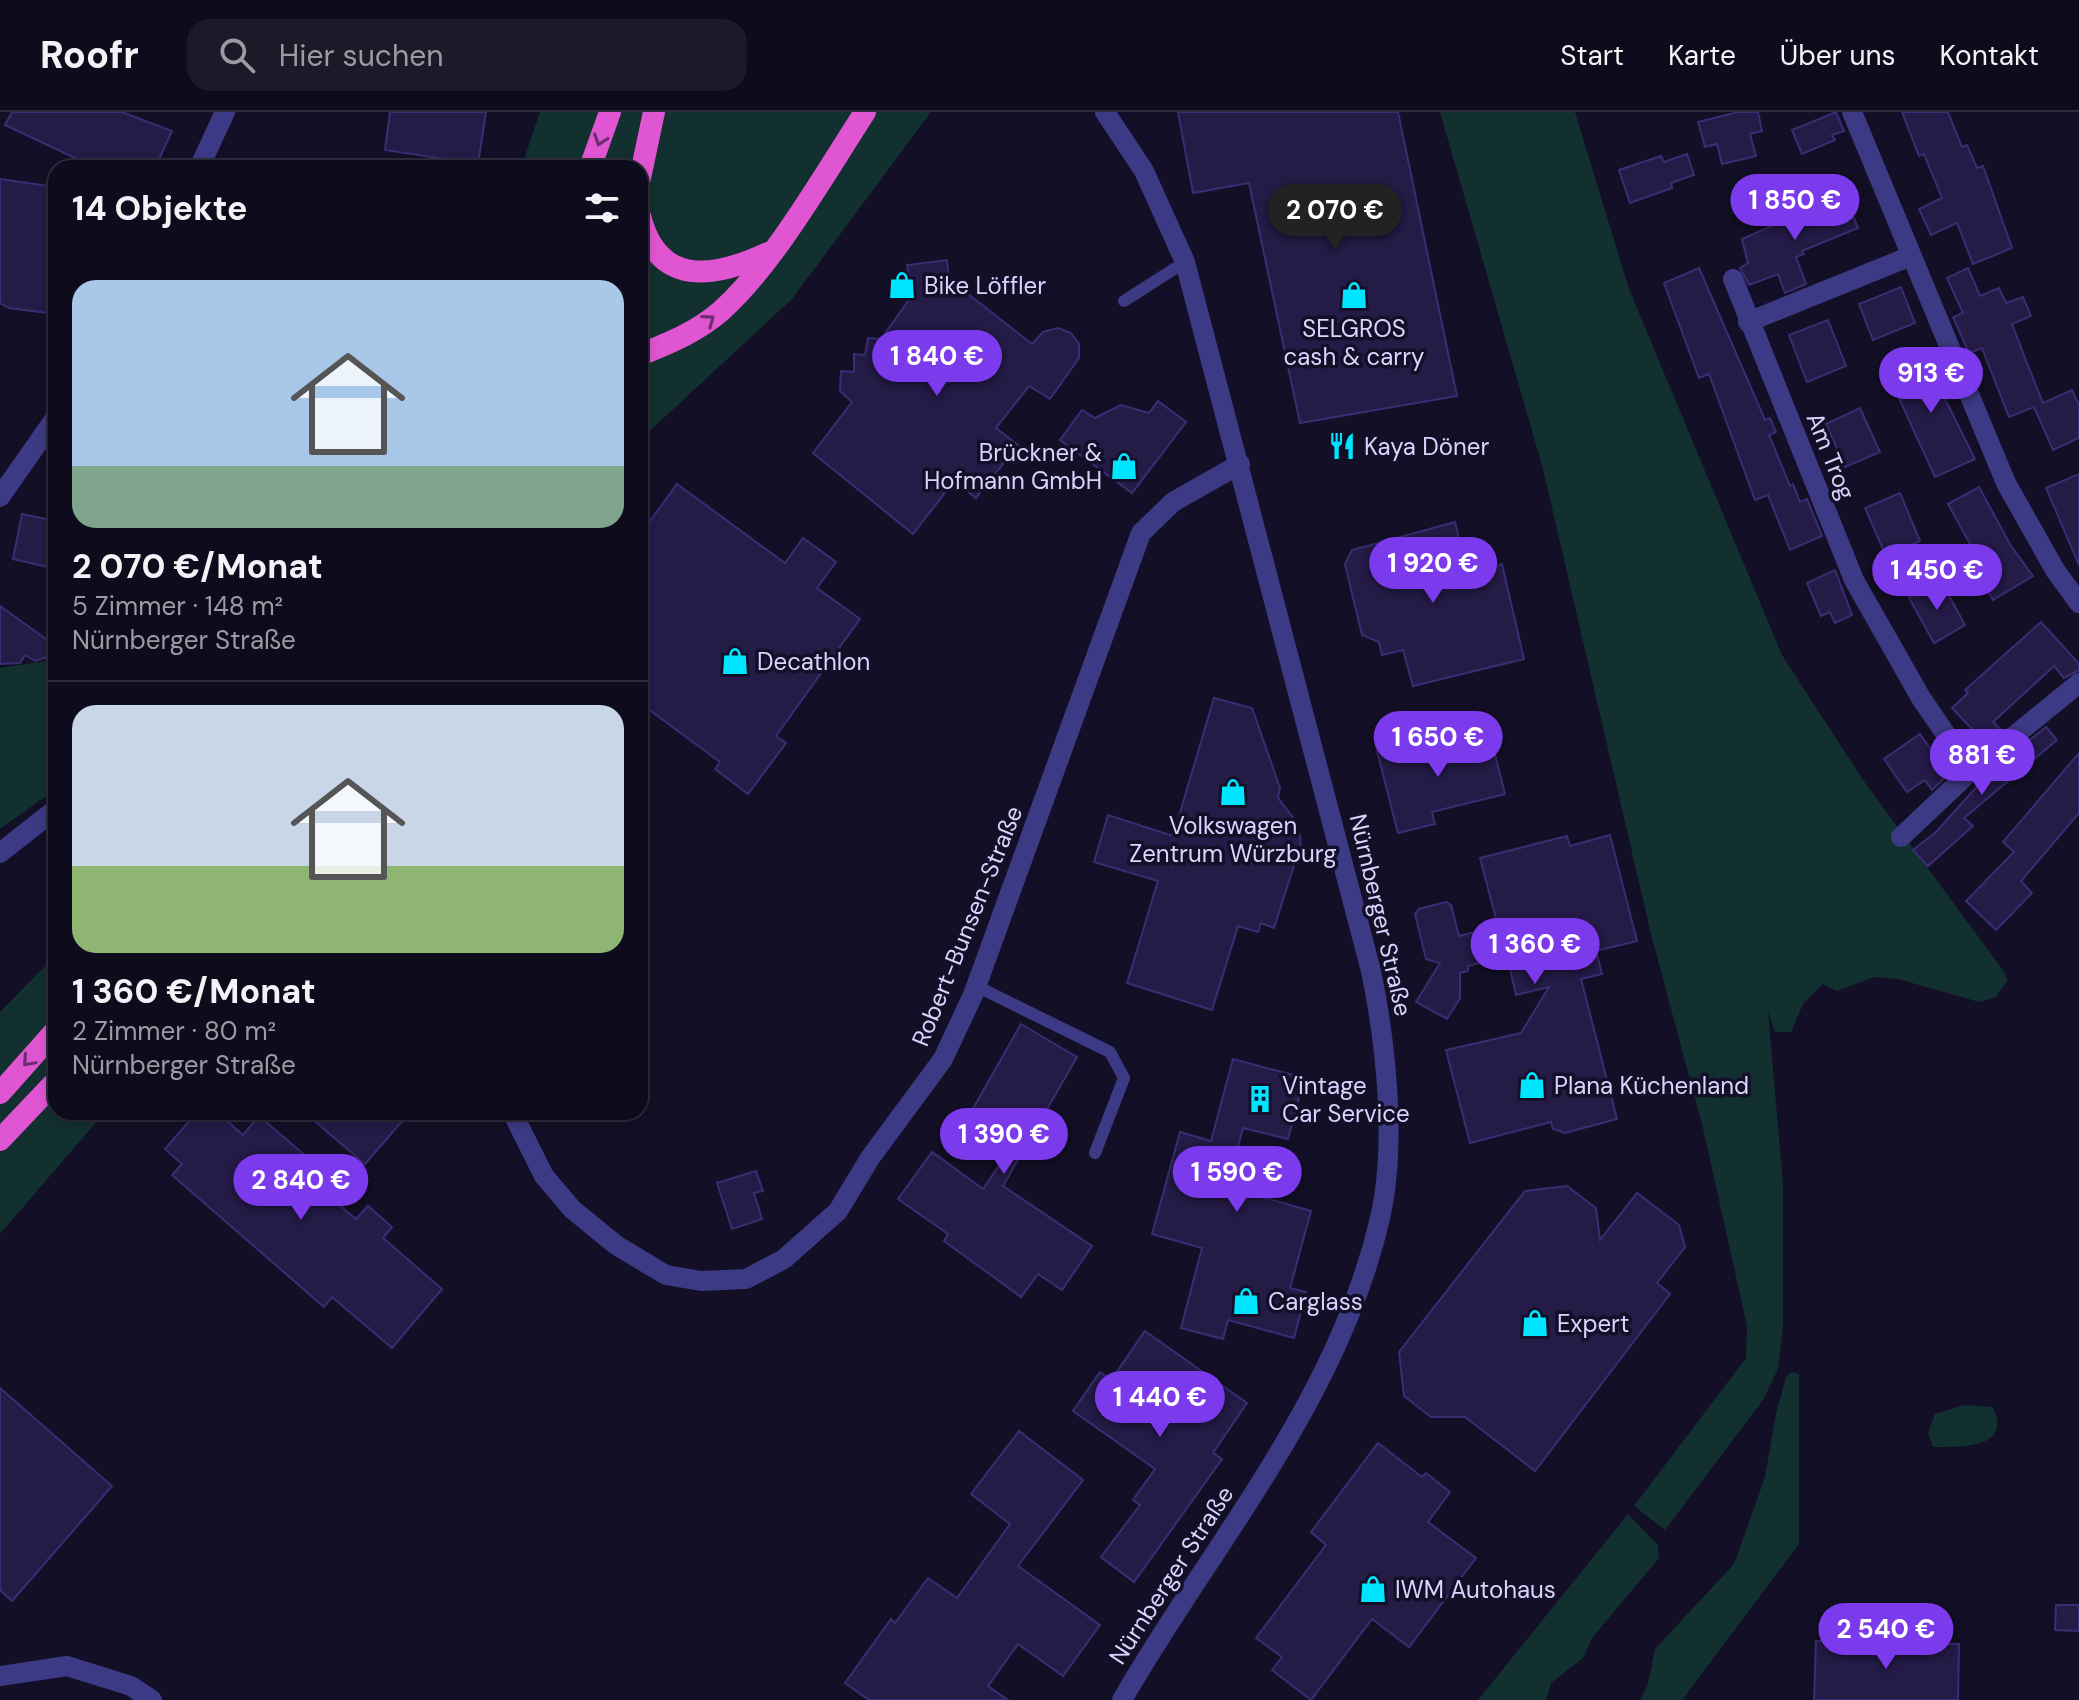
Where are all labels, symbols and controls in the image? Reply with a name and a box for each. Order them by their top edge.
search box [187,19,747,91]
text: Roofr [40,30,139,80]
icon: search [215,33,259,77]
text: Hier suchen [279,36,444,75]
text: Start [1560,37,1624,74]
text: Karte [1668,37,1736,74]
text: Über uns [1780,37,1896,74]
text: Kontakt [1940,37,2039,74]
one-way arrow [594,132,610,146]
pin: 1 850 € [1721,174,1869,242]
text: 1 850 € [1748,183,1842,217]
pin: 2 070 € [1261,184,1409,252]
text: 14 Objekte [72,186,248,231]
icon: filters [580,186,624,230]
text: 2 070 € [1286,193,1384,227]
shop icon: Bike Löffler [887,270,917,300]
place label: Bike Löffler [924,270,1046,301]
shop icon: SELGROS cash & carry [1339,280,1369,310]
place label: SELGROS cash & carry [1284,313,1424,372]
one-way arrow [701,315,715,330]
pin: 1 840 € [863,330,1011,398]
icon: home [276,332,420,476]
text: 1 840 € [890,339,984,373]
pin: 913 € [1875,347,1987,415]
text: 913 € [1897,356,1965,390]
street label: Am Trog [1800,408,1862,504]
restaurant icon: Kaya Döner [1327,431,1357,461]
place label: Kaya Döner [1364,431,1489,462]
place label: Brückner & Hofmann GmbH [924,437,1102,496]
shop icon: Brückner & Hofmann GmbH [1109,451,1139,481]
pin: 1 920 € [1359,537,1507,605]
text: 2 070 €/Monat [72,544,323,589]
pin: 1 450 € [1863,544,2011,612]
text: 1 920 € [1387,546,1479,580]
text: 1 450 € [1890,553,1984,587]
text: 5 Zimmer · 148 m² [72,589,283,623]
text: Nürnberger Straße [72,623,296,657]
shop icon: Decathlon [720,646,750,676]
place label: Decathlon [757,646,870,677]
pin: 1 650 € [1364,711,1512,779]
text: 1 650 € [1392,720,1484,754]
pin: 881 € [1926,729,2038,797]
text: 881 € [1948,738,2016,772]
icon: home [276,757,420,901]
shop icon: Volkswagen Zentrum Würzburg [1218,777,1248,807]
street label: Robert-Bunsen-Straße [905,801,1029,1051]
place label: Volkswagen Zentrum Würzburg [1129,810,1337,869]
street label: Nürnberger Straße [1343,811,1419,1019]
pin: 1 360 € [1461,918,1609,986]
text: 1 360 € [1489,927,1581,961]
text: 1 360 €/Monat [72,969,316,1014]
text: 2 Zimmer · 80 m² [72,1014,276,1048]
text: Nürnberger Straße [72,1048,296,1082]
one-way arrow [23,1052,38,1067]
place label: Vintage Car Service [1282,1070,1410,1129]
shop icon: Plana Küchenland [1517,1070,1547,1100]
place label: Plana Küchenland [1554,1070,1749,1101]
building icon: Vintage Car Service [1245,1084,1275,1114]
pin: 1 390 € [930,1108,1078,1176]
text: 1 390 € [958,1117,1050,1151]
pin: 1 590 € [1163,1146,1311,1214]
pin: 2 840 € [227,1154,375,1222]
text: 1 590 € [1191,1155,1283,1189]
text: 2 840 € [251,1163,351,1197]
shop icon: Carglass [1231,1286,1261,1316]
place label: Carglass [1268,1286,1363,1317]
shop icon: Expert [1520,1308,1550,1338]
place label: Expert [1557,1308,1629,1339]
pin: 1 440 € [1086,1371,1234,1439]
text: 1 440 € [1113,1380,1207,1414]
street label: Nürnberger Straße [1102,1480,1240,1670]
shop icon: IWM Autohaus [1358,1574,1388,1604]
place label: IWM Autohaus [1395,1574,1556,1605]
pin: 2 540 € [1812,1603,1960,1671]
text: 2 540 € [1836,1612,1936,1646]

